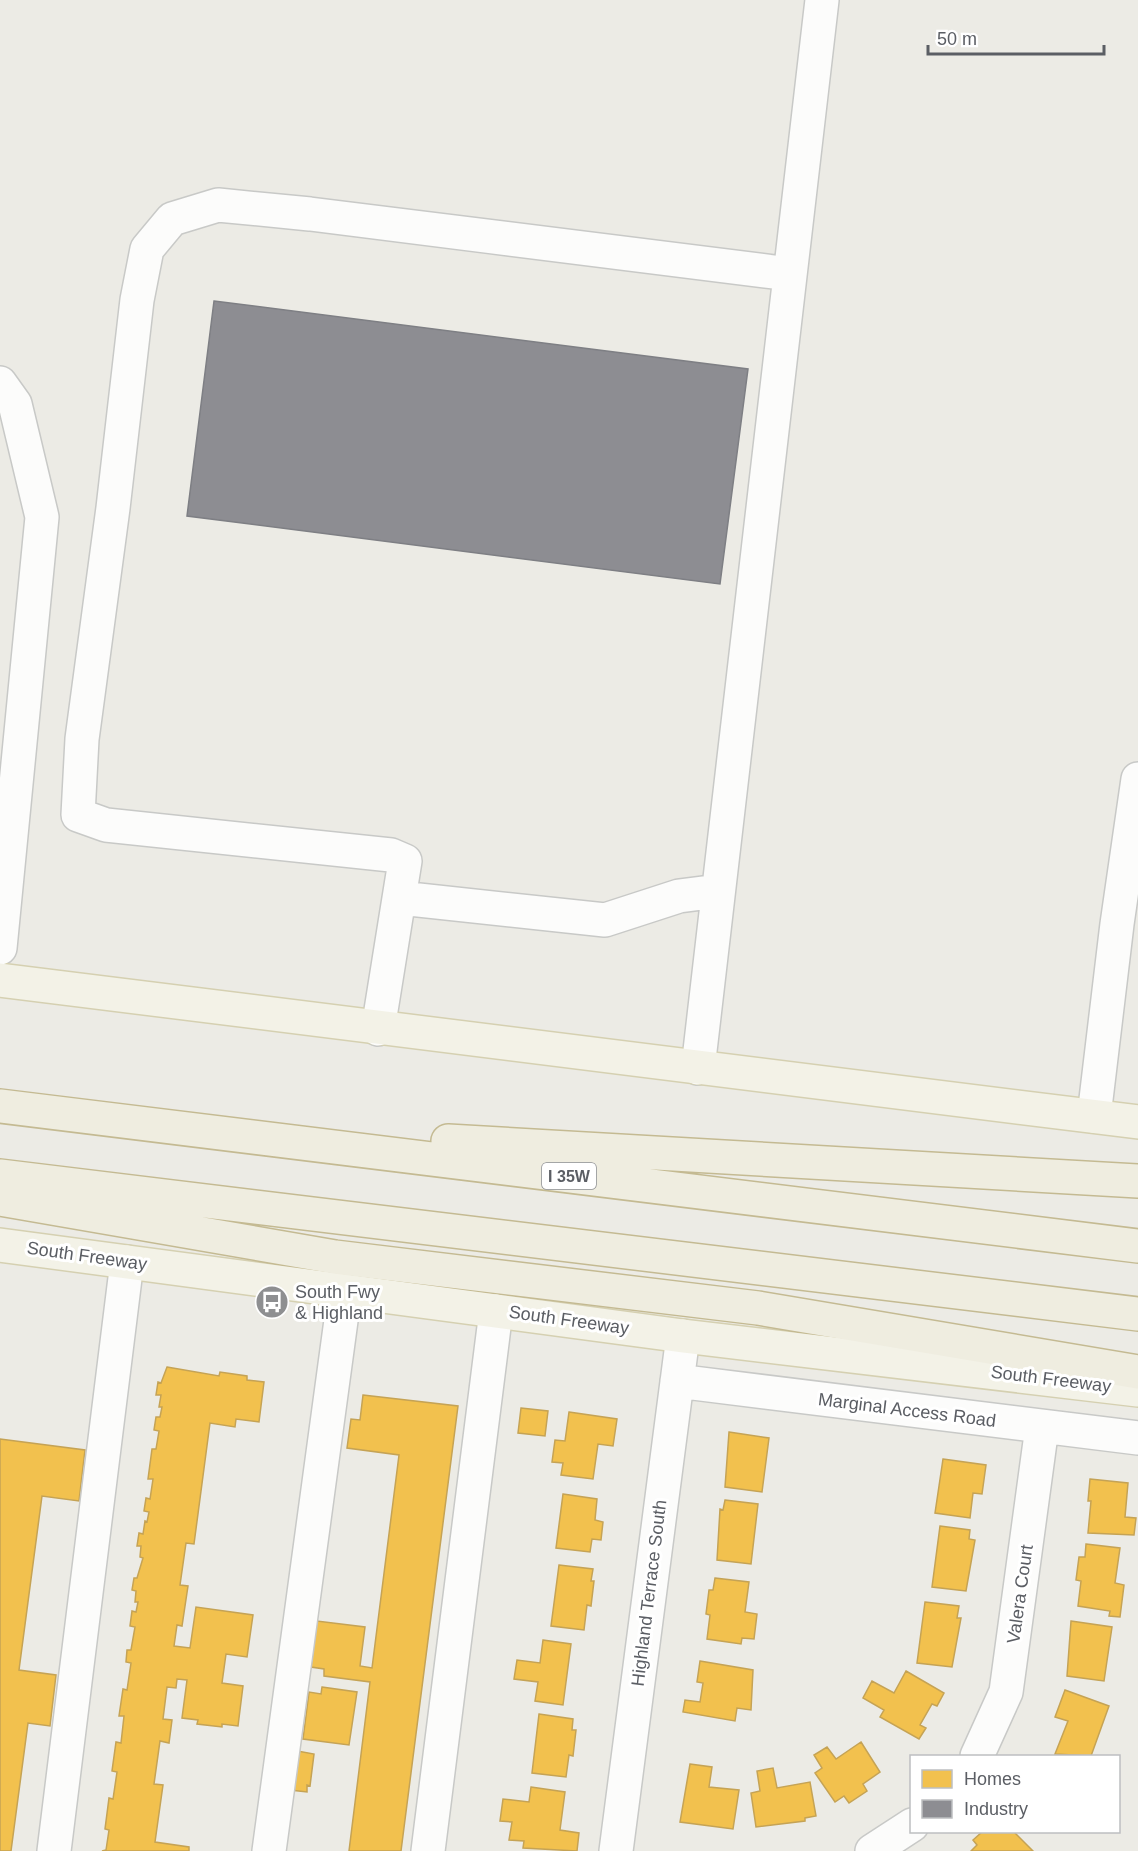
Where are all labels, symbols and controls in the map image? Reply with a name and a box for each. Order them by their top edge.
scale bar [928,18,1104,56]
text: 50 m [937,29,977,49]
road number: I 35W [542,1163,596,1189]
street label: South Freeway [26,1238,148,1274]
place label: South Fwy & Highland [295,1282,383,1323]
bus stop icon: South Fwy & Highland [254,1284,290,1320]
street label: South Freeway [508,1302,630,1338]
street label: South Freeway [990,1362,1112,1396]
street label: Marginal Access Road [817,1389,997,1431]
street label: Highland Terrace South [628,1499,670,1687]
street label: Valera Court [1003,1543,1037,1645]
legend [910,1755,1120,1833]
text: Homes [964,1769,1021,1789]
text: Industry [964,1799,1028,1819]

